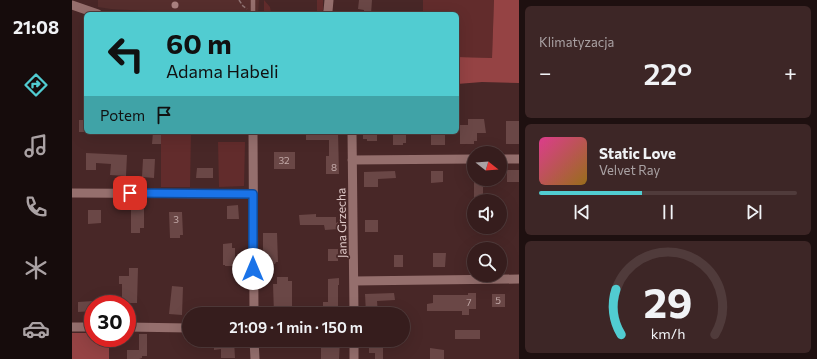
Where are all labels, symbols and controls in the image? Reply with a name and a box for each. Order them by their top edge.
text: 21:08 [13,16,59,38]
text: 60 m [166,26,232,60]
icon: left [100,28,152,80]
text: Klimatyzacja [539,34,614,50]
text: 22° [643,54,692,91]
text: − [539,59,552,86]
text: + [784,59,797,86]
text: Adama Habeli [166,60,279,82]
icon: directions [22,71,50,99]
icon: arrive [153,104,175,126]
text: Potem [100,106,145,124]
icon: music [22,132,50,160]
text: Static Love [599,144,676,162]
north arrow [467,146,507,186]
map controls [467,146,507,282]
house number: 32 [278,154,290,166]
house number: 8 [331,161,337,173]
text: Velvet Ray [599,162,660,178]
pin [113,176,147,210]
icon: arrive [119,182,141,204]
street label: Jana Grzecha [333,188,350,258]
icon: phone [22,193,50,221]
button: sound [467,194,507,234]
icon: previous [571,201,593,223]
icon: pause [657,201,679,223]
icon: next [743,201,765,223]
house number: 3 [173,213,179,225]
button: search [467,242,507,282]
position arrow [232,248,274,290]
icon: climate [22,254,50,282]
text: 29 [643,276,693,327]
house number: 5 [495,294,501,306]
speed limit sign: 30 [84,295,136,347]
house number: 7 [466,296,472,308]
icon: car [22,315,50,343]
text: 21:09 · 1 min · 150 m [229,318,363,336]
text: km/h [651,324,685,342]

